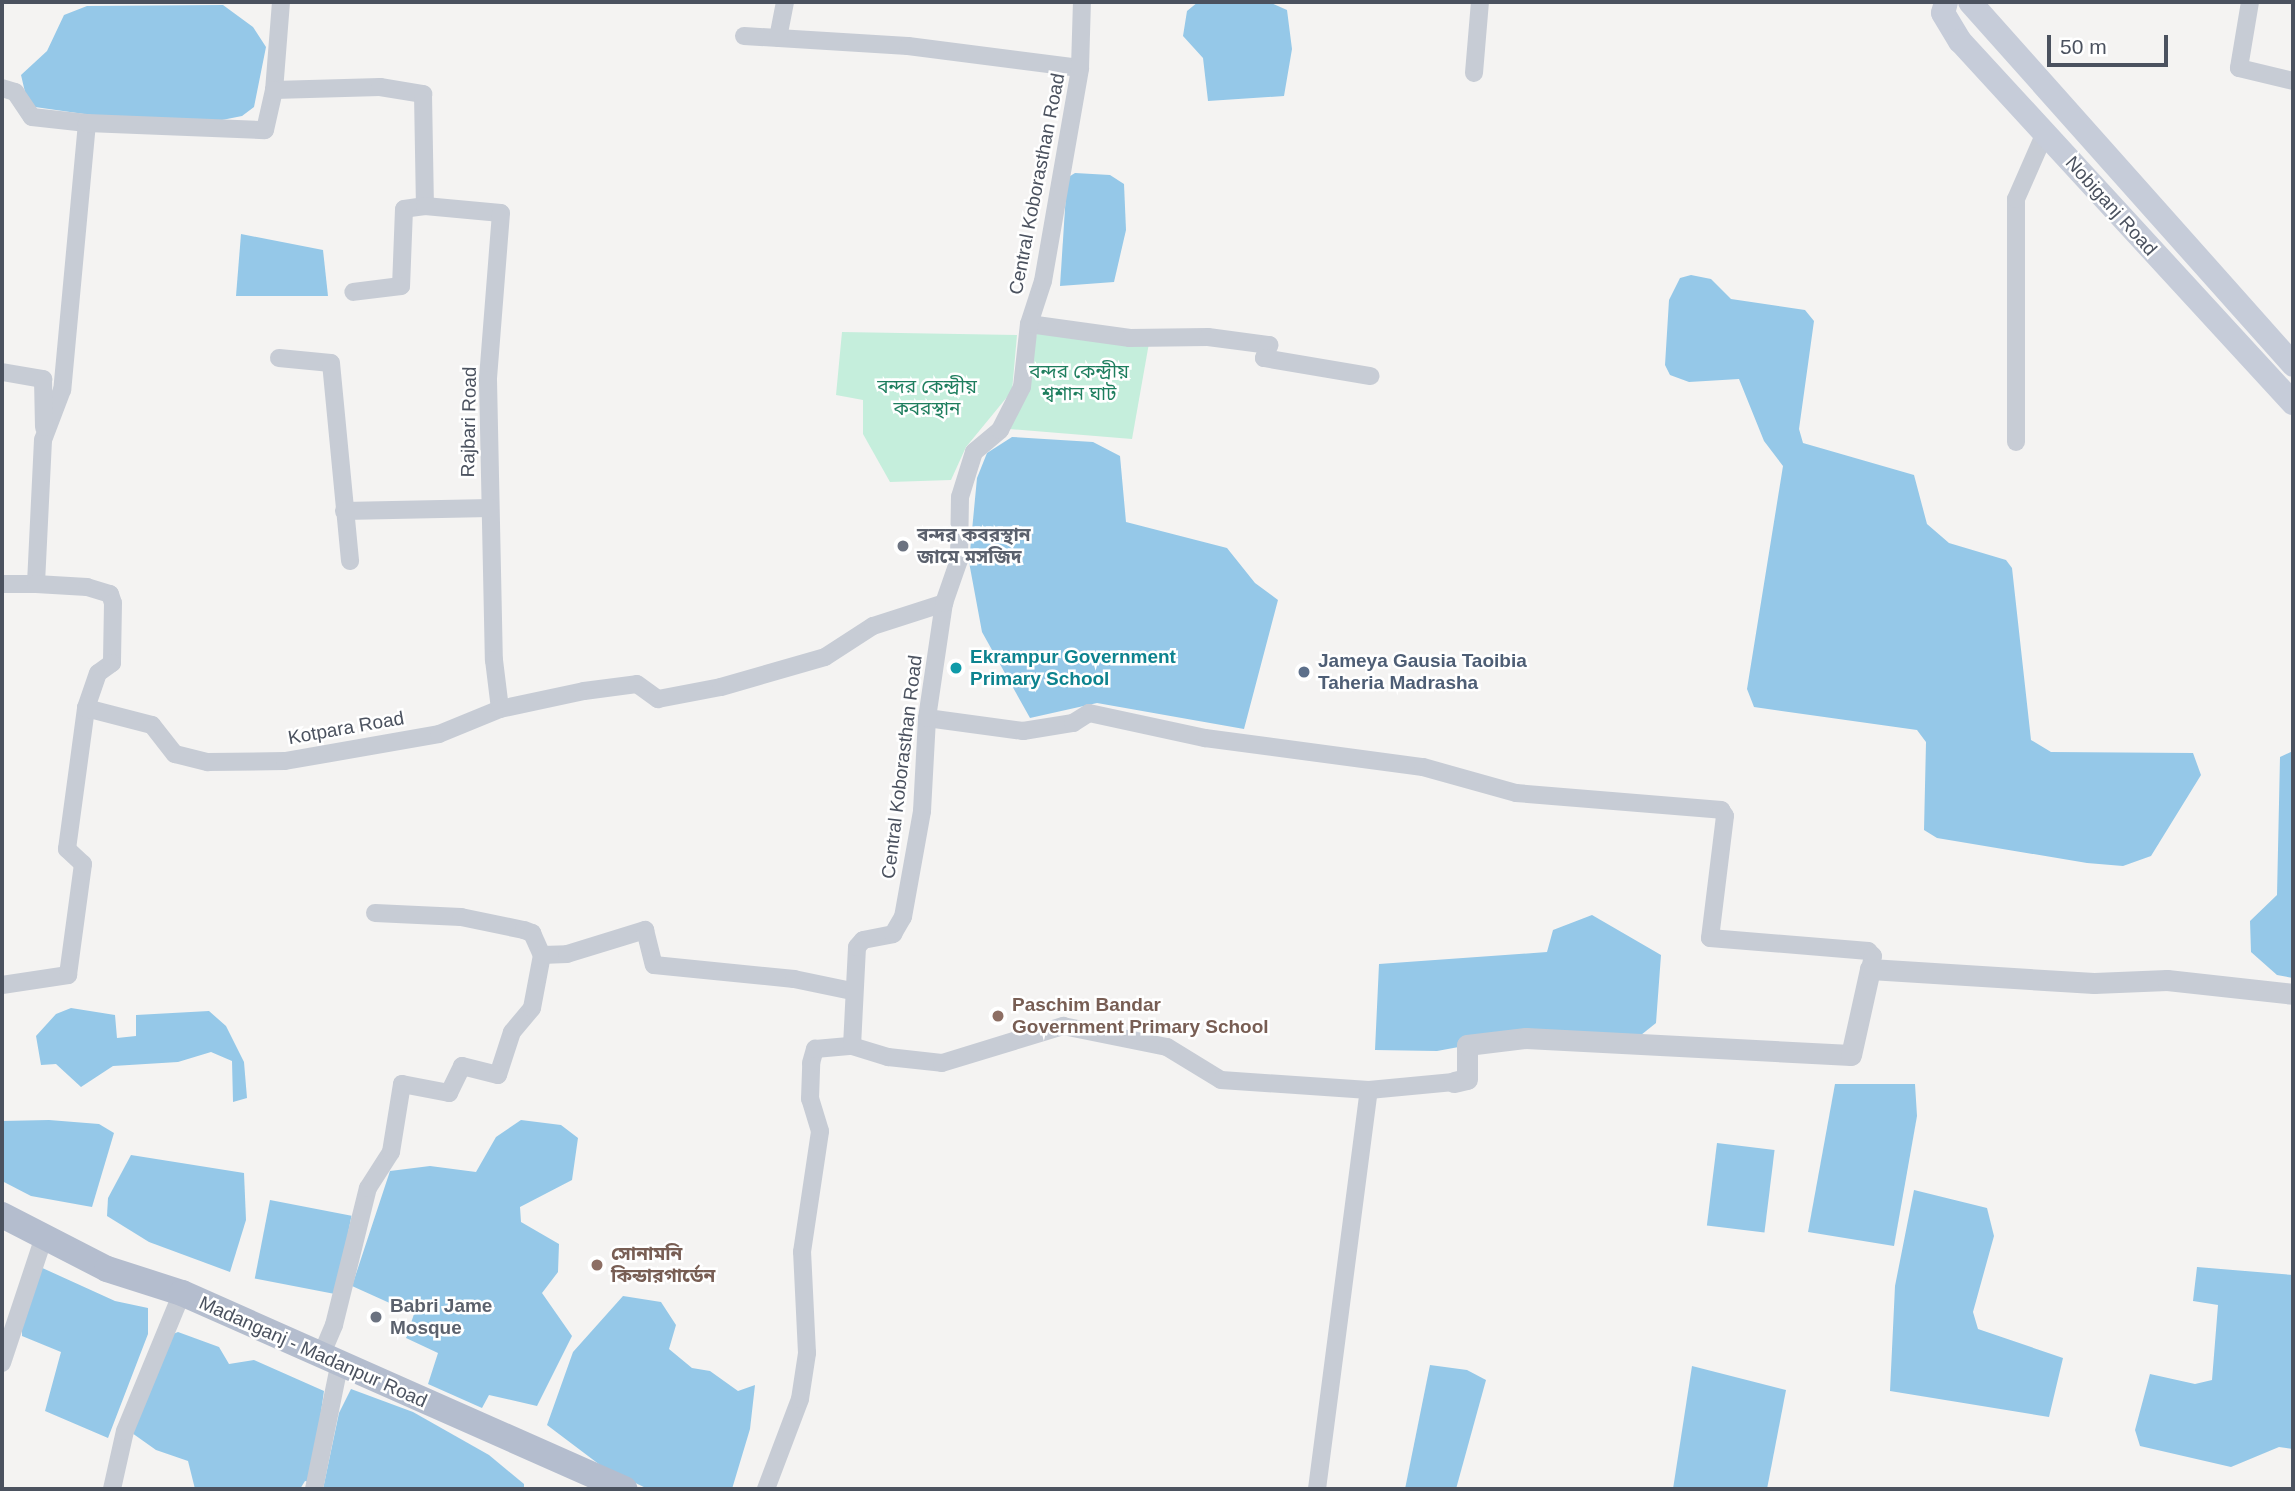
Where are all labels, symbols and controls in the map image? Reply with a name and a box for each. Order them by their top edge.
scale bar [2050,21,2171,65]
text: 50 m [2060,35,2107,58]
street label: Central Koborasthan Road [1004,71,1070,297]
street label: Nobiganj Road [2060,152,2162,260]
park label: বন্দর কেন্দ্রীয় শ্বশান ঘাট [1029,361,1129,405]
street label: Rajbari Road [457,366,481,478]
park label: বন্দর কেন্দ্রীয় কবরস্থান [877,376,977,420]
place label: বন্দর কবরস্থান জামে মসজিদ [917,524,1031,568]
marker: বন্দর কবরস্থান জামে মসজিদ [895,538,911,554]
place label: Ekrampur Government Primary School [970,646,1176,690]
place label: Jameya Gausia Taoibia Taheria Madrasha [1318,650,1527,694]
street label: Central Koborasthan Road [877,654,927,880]
marker: Ekrampur Government Primary School [948,660,964,676]
marker: Jameya Gausia Taoibia Taheria Madrasha [1296,664,1312,680]
street label: Kotpara Road [286,707,406,749]
place label: Paschim Bandar Government Primary School [1012,994,1269,1038]
marker: Paschim Bandar Government Primary School [990,1008,1006,1024]
place label: সোনামনি কিন্ডারগার্ডেন [611,1243,715,1287]
marker: সোনামনি কিন্ডারগার্ডেন [589,1257,605,1273]
street label: Madanganj - Madanpur Road [195,1291,431,1413]
place label: Babri Jame Mosque [390,1295,492,1339]
marker: Babri Jame Mosque [368,1309,384,1325]

